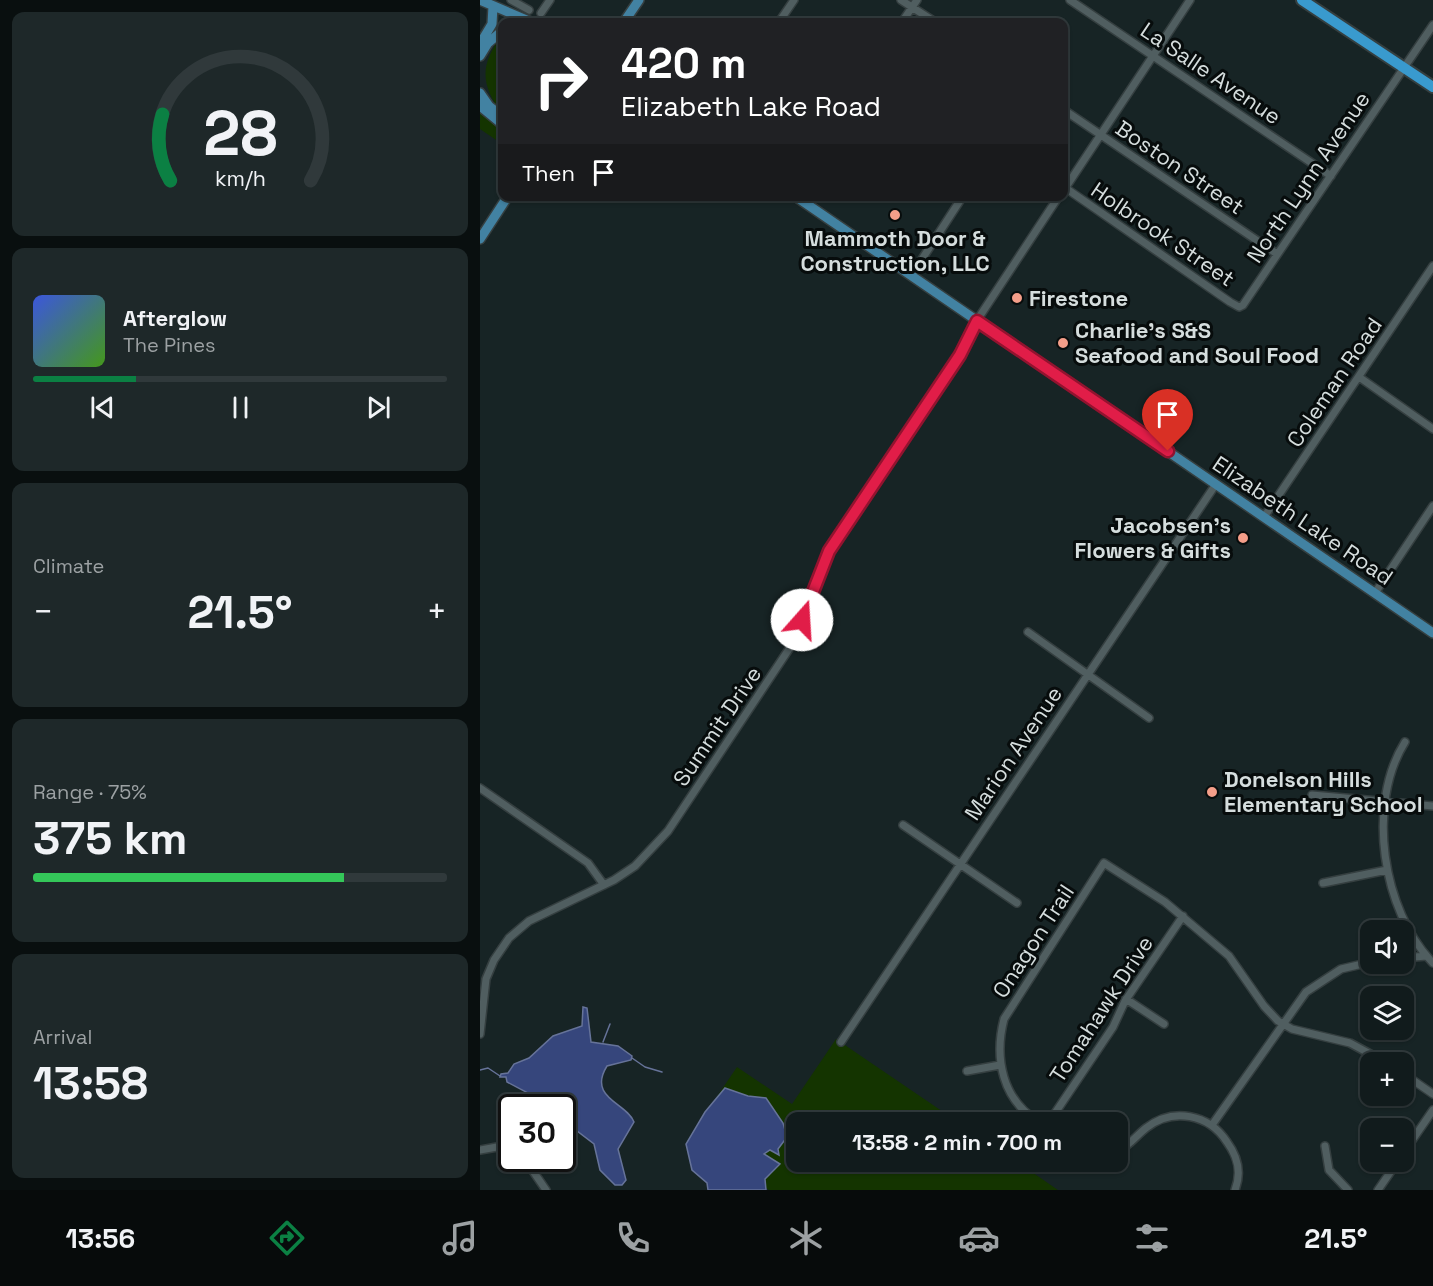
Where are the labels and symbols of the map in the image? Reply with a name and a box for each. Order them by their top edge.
street label: La Salle Avenue [1135,16,1287,130]
street label: North Lynn Avenue [1240,86,1376,268]
street label: Boston Street [1110,114,1250,220]
street label: Holbrook Street [1086,176,1240,292]
marker: Mammoth Door & Construction, LLC [888,208,902,222]
place label: Mammoth Door & Construction, LLC [800,224,990,277]
place label: Firestone [1029,284,1128,312]
marker: Firestone [1010,291,1024,305]
street label: Coleman Road [1280,312,1388,452]
place label: Charlie's S&S Seafood and Soul Food [1075,316,1319,369]
marker: Charlie's S&S Seafood and Soul Food [1056,336,1070,350]
pin [1142,389,1193,451]
street label: Elizabeth Lake Road [1207,449,1399,591]
place label: Jacobsen's Flowers & Gifts [1075,511,1231,564]
marker: Jacobsen's Flowers & Gifts [1236,531,1250,545]
position arrow [770,588,834,652]
street label: Summit Drive [667,661,767,791]
street label: Marion Avenue [958,681,1068,825]
place label: Donelson Hills Elementary School [1224,765,1423,818]
marker: Donelson Hills Elementary School [1205,785,1219,799]
street label: Onagon Trail [986,879,1080,1003]
street label: Tomahawk Drive [1043,930,1159,1088]
speed limit sign: 30 [498,1094,576,1172]

